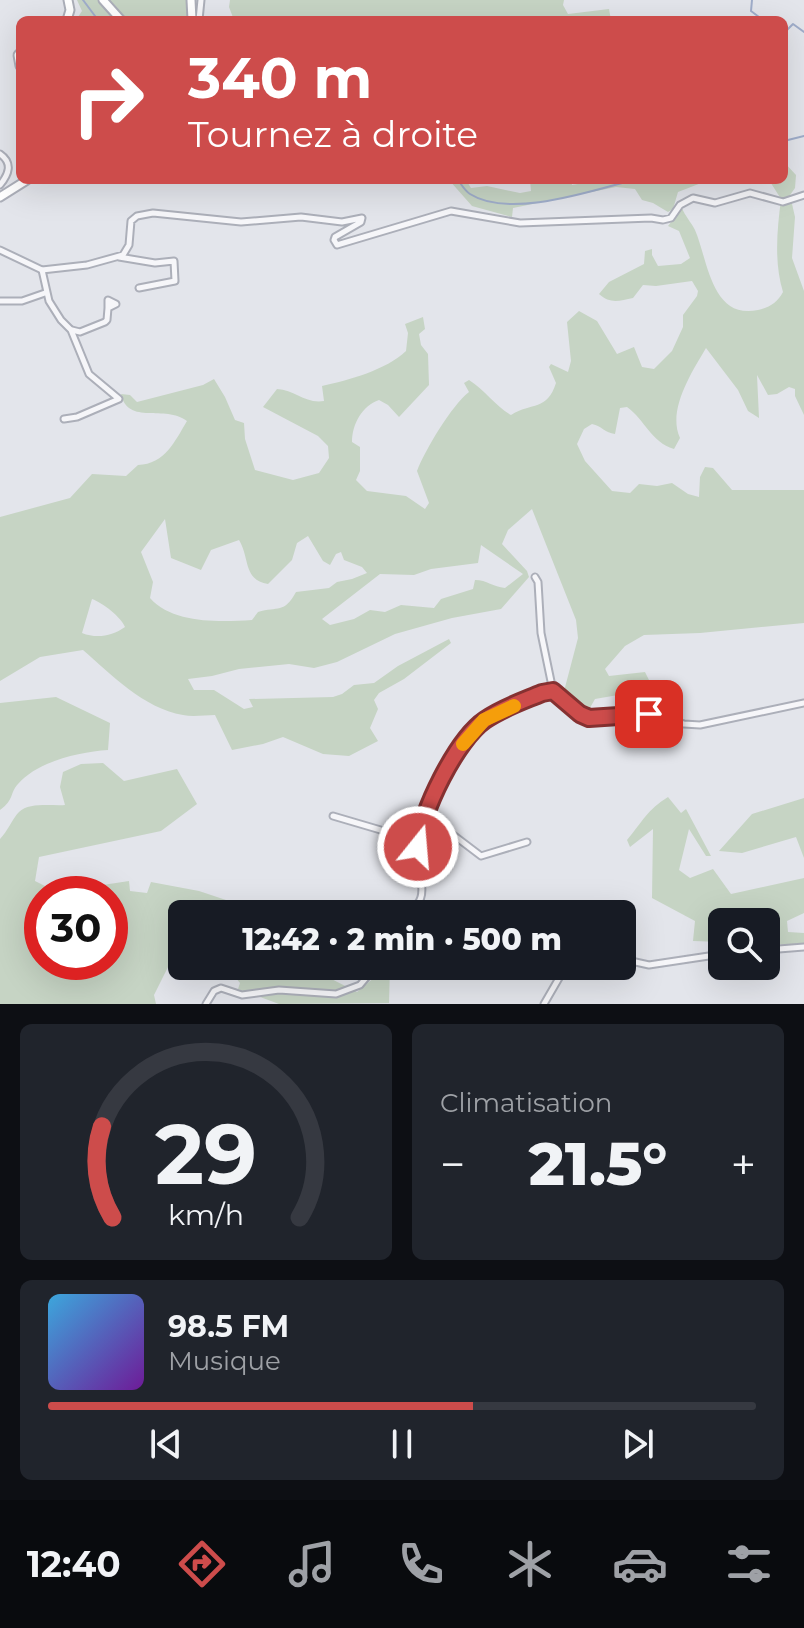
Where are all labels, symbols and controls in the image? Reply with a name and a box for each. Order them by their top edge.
text: 340 m [188,44,372,112]
icon: right [56,48,160,152]
text: Tournez à droite [188,112,478,156]
pin [615,680,683,748]
icon: arrive [627,692,671,736]
position arrow [376,805,460,889]
speed limit sign: 30 [24,876,128,980]
map controls [708,908,780,980]
button: search [708,908,780,980]
text: 12:42 · 2 min · 500 m [242,921,562,958]
text: Climatisation [440,1087,612,1119]
text: 29 [155,1103,257,1205]
text: 21.5° [529,1127,667,1200]
text: − [440,1137,465,1191]
text: + [731,1137,756,1191]
text: km/h [168,1197,244,1232]
text: 98.5 FM [168,1308,289,1345]
text: Musique [168,1345,281,1377]
icon: previous [144,1422,188,1466]
icon: pause [380,1422,424,1466]
icon: next [616,1422,660,1466]
icon: directions [174,1536,230,1592]
icon: music [284,1536,340,1592]
icon: phone [393,1536,449,1592]
icon: climate [502,1536,558,1592]
icon: car [612,1536,668,1592]
icon: filters [721,1536,777,1592]
text: 12:40 [27,1542,121,1586]

